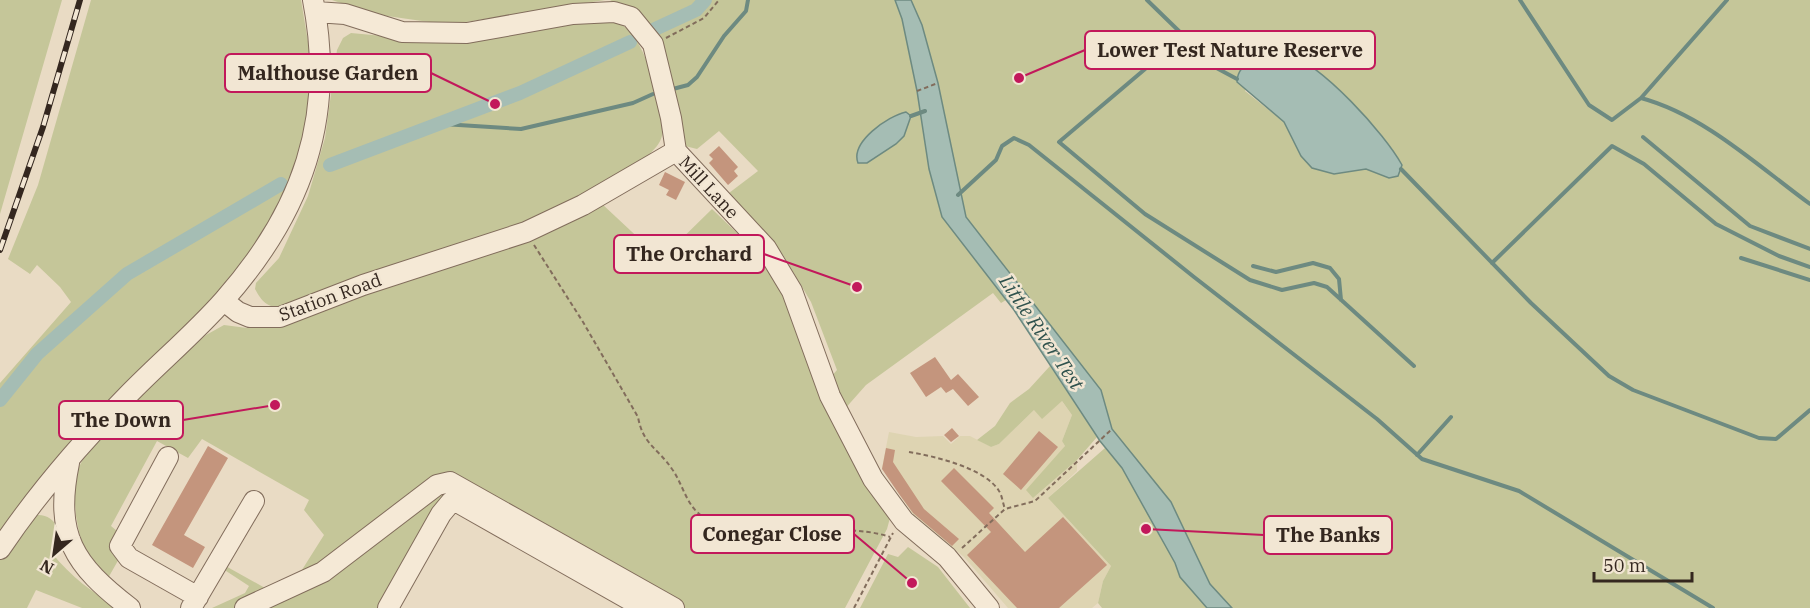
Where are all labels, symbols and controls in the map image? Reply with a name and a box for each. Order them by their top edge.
callout: Lower Test Nature Reserve [1085,31,1375,69]
text: Lower Test Nature Reserve [1097,36,1363,63]
callout: Malthouse Garden [225,54,431,92]
text: Malthouse Garden [237,59,419,86]
street label: Mill Lane [674,151,744,223]
callout: The Orchard [614,235,764,273]
text: The Orchard [626,240,752,267]
street label: Station Road [276,268,384,326]
water label: Little River Test [993,268,1091,396]
callout: The Down [59,401,183,439]
text: The Down [71,406,171,433]
callout: Conegar Close [691,515,854,553]
callout: The Banks [1264,516,1392,554]
text: Conegar Close [702,520,842,547]
text: The Banks [1276,521,1380,548]
north arrow [24,524,84,584]
scale bar [1594,545,1692,583]
text: 50 m [1603,554,1646,577]
text: N [36,555,57,579]

